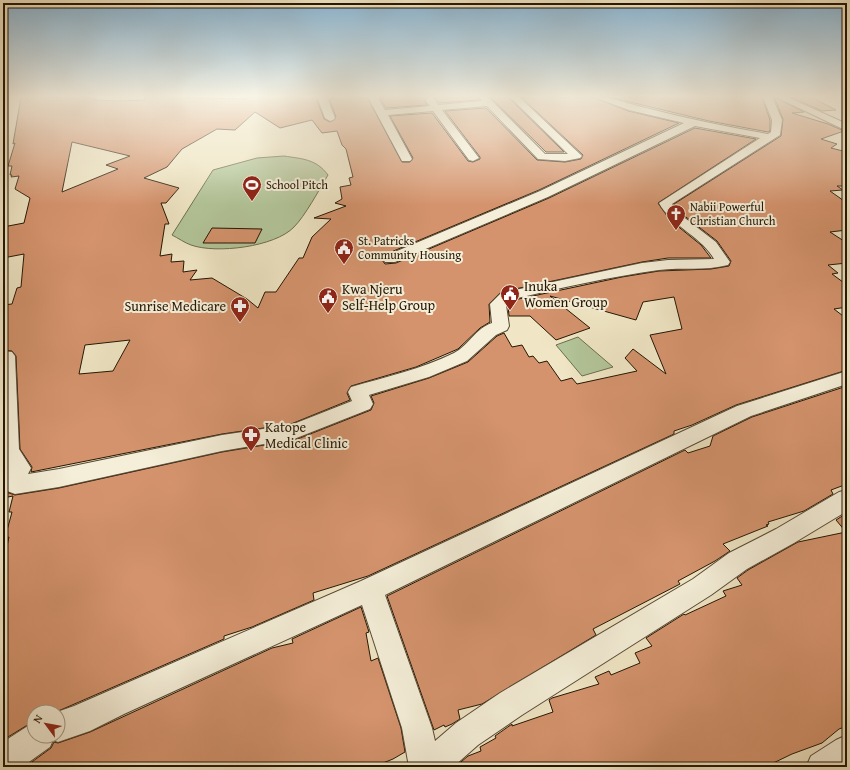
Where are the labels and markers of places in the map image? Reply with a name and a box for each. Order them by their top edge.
sports icon: School Pitch [241,174,263,202]
place label: School Pitch [266,176,328,193]
place label: Nabii Powerful Christian Church [690,198,776,229]
church icon: Nabii Powerful Christian Church [665,203,687,231]
place label: St. Patricks Community Housing [358,232,461,263]
public building icon: St. Patricks Community Housing [333,237,355,265]
place label: Inuka Women Group [524,276,608,312]
place label: Kwa Njeru Self-Help Group [342,279,436,315]
public building icon: Inuka Women Group [499,283,521,311]
public building icon: Kwa Njeru Self-Help Group [317,286,339,314]
pharmacy icon: Sunrise Medicare [229,295,251,323]
place label: Sunrise Medicare [124,296,226,316]
place label: Katope Medical Clinic [265,417,348,453]
pharmacy icon: Katope Medical Clinic [240,424,262,452]

